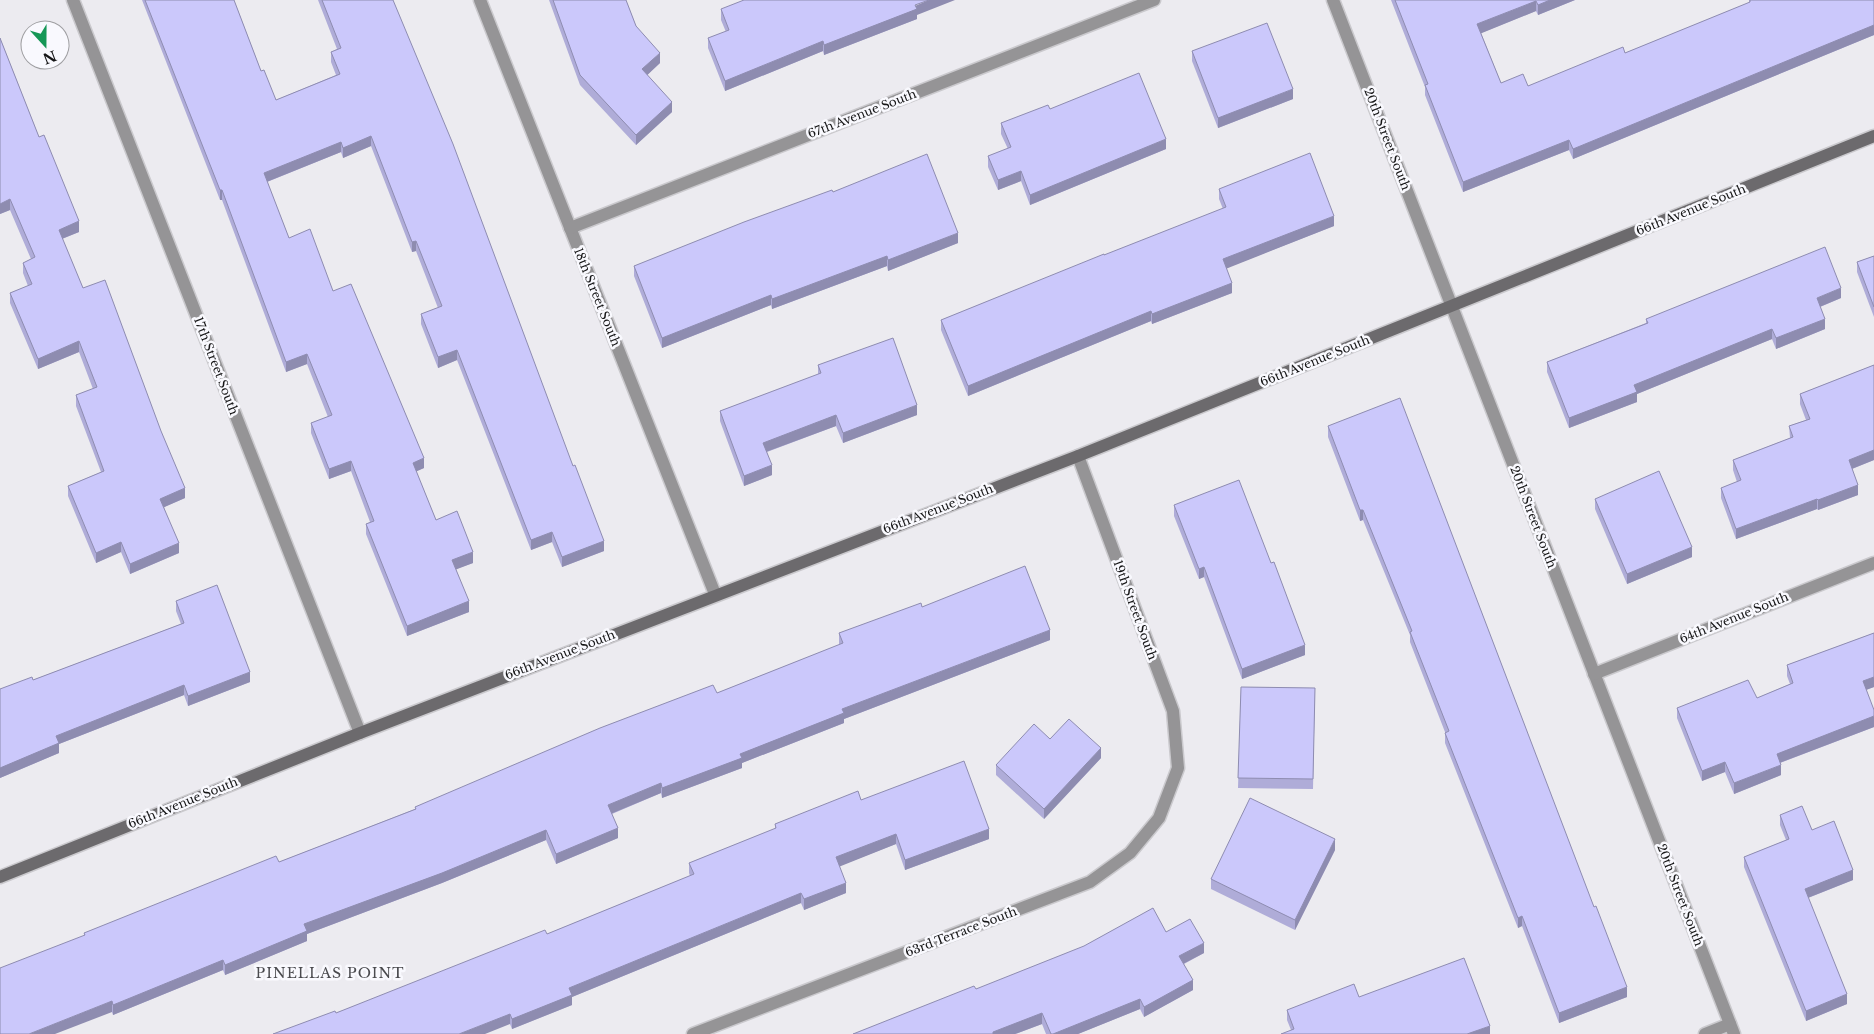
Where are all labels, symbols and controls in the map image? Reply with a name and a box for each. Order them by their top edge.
north arrow [20,20,70,70]
text: N [40,46,59,68]
street label: 67th Avenue South [805,86,918,141]
street label: 20th Street South [1361,86,1414,192]
street label: 66th Avenue South [1634,181,1748,238]
street label: 18th Street South [571,245,624,348]
street label: 17th Street South [191,315,242,417]
street label: 66th Avenue South [1258,332,1372,389]
street label: 20th Street South [1507,464,1560,570]
street label: 66th Avenue South [881,481,995,536]
street label: 19th Street South [1110,558,1161,662]
street label: 64th Avenue South [1677,589,1790,646]
street label: 66th Avenue South [503,627,617,682]
street label: 66th Avenue South [126,774,240,831]
street label: 20th Street South [1654,842,1707,948]
street label: 63rd Terrace South [903,903,1019,960]
district label: PINELLAS POINT [256,964,404,982]

